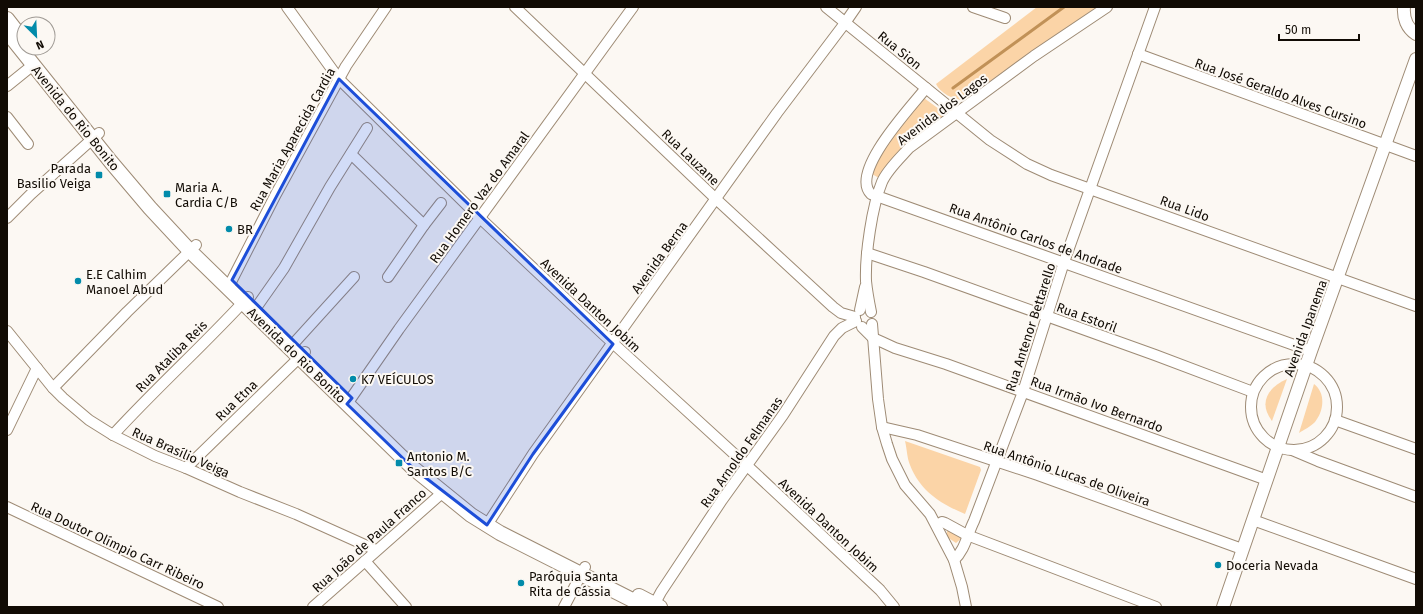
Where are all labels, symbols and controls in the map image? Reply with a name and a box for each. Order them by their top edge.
north arrow [16,16,56,56]
scale bar [1279,16,1359,42]
text: 50 m [1285,23,1311,37]
street label: Rua Sion [875,28,925,73]
text: N [34,37,46,52]
street label: Rua José Geraldo Alves Cursino [1193,55,1369,132]
street label: Avenida do Rio Bonito [29,63,123,174]
street label: Rua Maria Aparecida Cardia [247,65,338,214]
street label: Avenida dos Lagos [894,71,990,148]
street label: Rua Lauzane [659,126,723,189]
street label: Rua Homero Vaz do Amaral [427,128,532,266]
place label: Parada Basilio Veiga [17,161,91,191]
marker: Parada Basilio Veiga [94,170,104,180]
place label: Maria A. Cardia C/B [175,180,238,210]
marker: Maria A. Cardia C/B [162,189,172,199]
street label: Rua Lido [1158,193,1212,224]
street label: Rua Antônio Carlos de Andrade [947,200,1124,277]
street label: Avenida Berna [628,218,690,296]
place label: BR [237,222,253,237]
marker: BR [224,224,234,234]
street label: Avenida Danton Jobim [538,255,644,355]
street label: Rua Antenor Bettarello [1003,261,1058,393]
place label: E.E Calhim Manoel Abud [86,267,163,297]
marker: E.E Calhim Manoel Abud [73,276,83,286]
street label: Avenida Ipanema [1281,278,1330,379]
street label: Rua Estoril [1054,300,1119,335]
street label: Avenida do Rio Bonito [244,305,349,406]
street label: Rua Ataliba Reis [132,317,210,395]
place label: K7 VEÍCULOS [361,372,434,387]
street label: Rua Irmão Ivo Bernardo [1029,373,1165,435]
marker: K7 VEÍCULOS [348,374,358,384]
street label: Rua Etna [212,377,260,424]
street label: Rua Arnoldo Felmanas [697,394,785,511]
street label: Rua Brasílio Veiga [130,424,232,481]
street label: Rua Antônio Lucas de Oliveira [982,438,1152,509]
place label: Antonio M. Santos B/C [407,449,473,479]
marker: Antonio M. Santos B/C [394,458,404,468]
street label: Avenida Danton Jobim [776,475,882,575]
street label: Rua João de Paula Franco [309,485,429,596]
street label: Rua Doutor Olímpio Carr Ribeiro [29,499,207,592]
place label: Doceria Nevada [1226,558,1318,573]
marker: Doceria Nevada [1213,560,1223,570]
place label: Paróquia Santa Rita de Cássia [529,569,618,599]
marker: Paróquia Santa Rita de Cássia [516,578,526,588]

